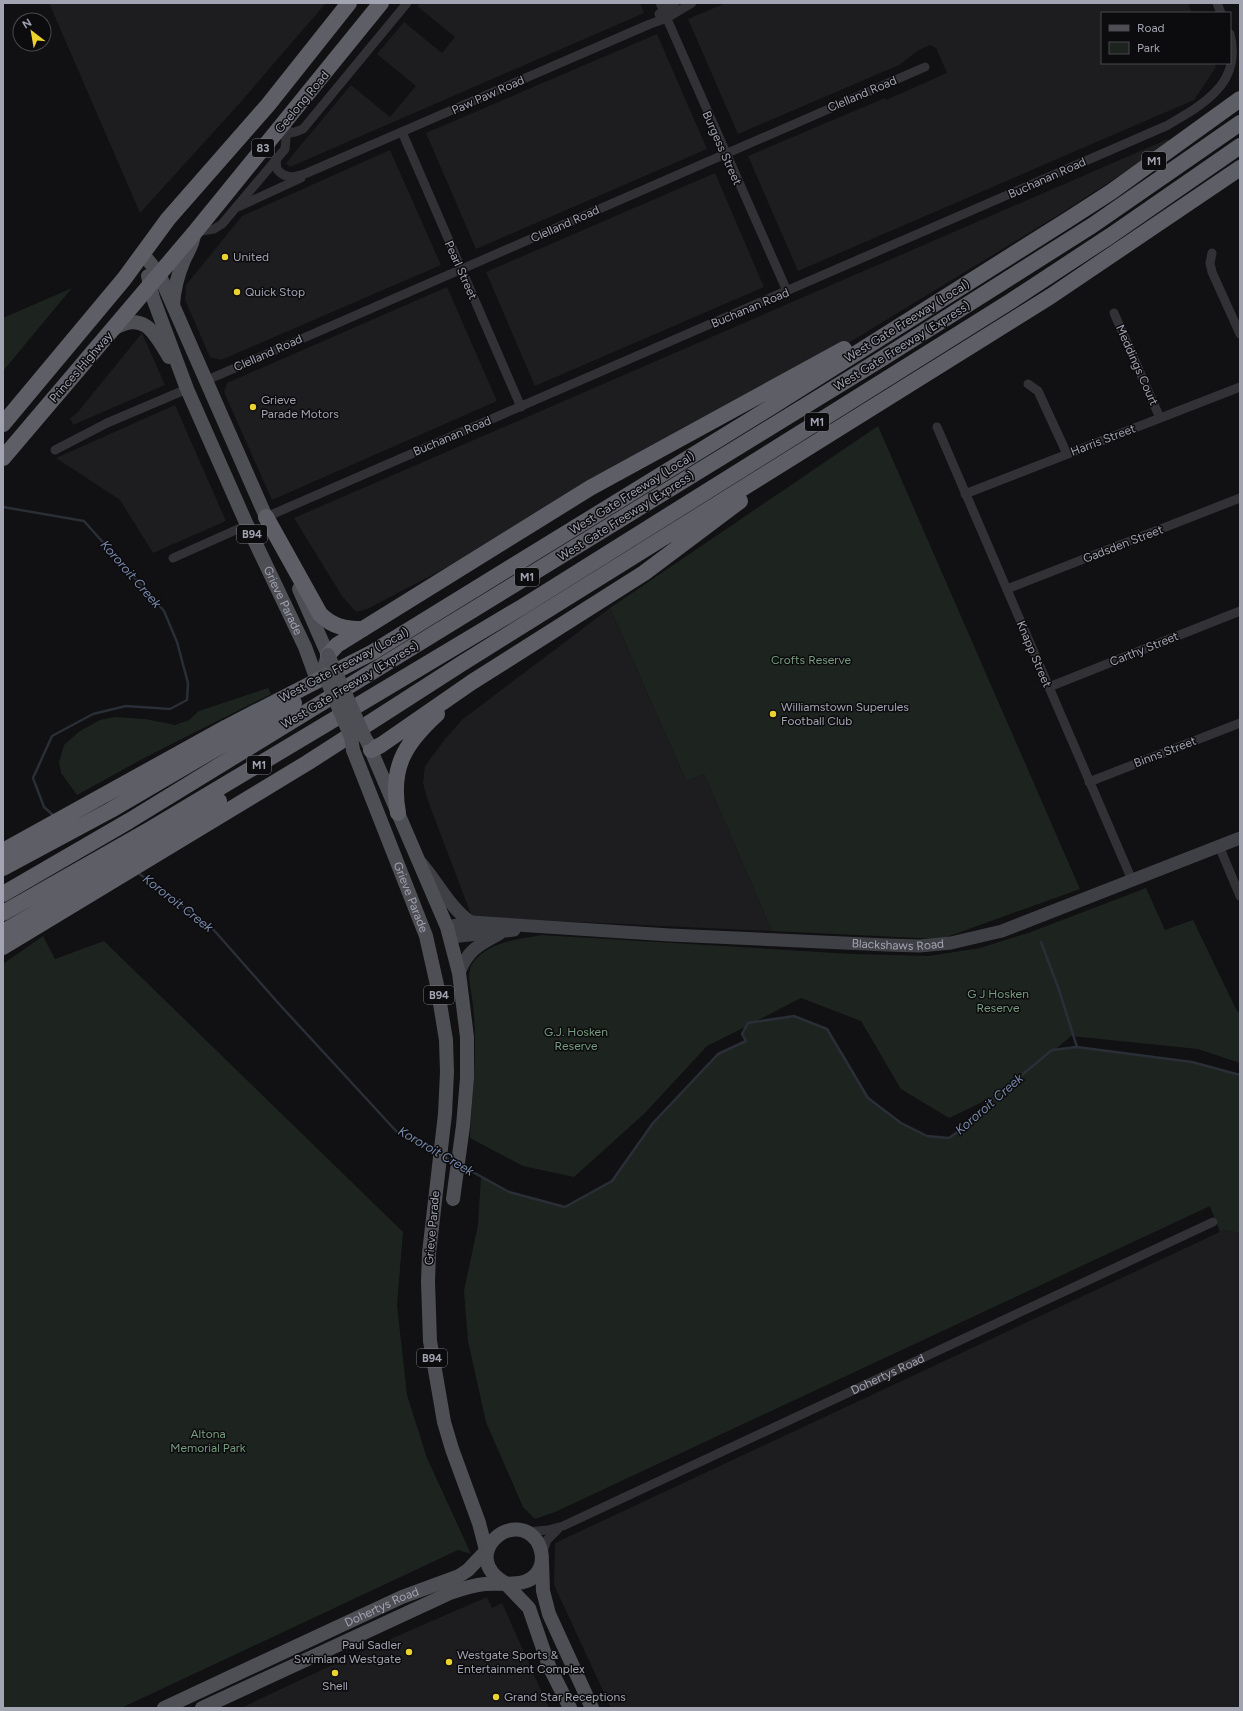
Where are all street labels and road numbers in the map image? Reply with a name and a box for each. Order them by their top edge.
street label: Geelong Road [272,68,332,136]
street label: Paw Paw Road [449,73,527,117]
street label: Clelland Road [825,73,899,115]
street label: Burgess Street [699,109,745,188]
road number: 83 [252,139,274,157]
road number: M1 [1142,152,1166,170]
street label: Buchanan Road [1006,155,1088,201]
street label: Clelland Road [529,203,601,245]
street label: Pearl Street [442,238,480,302]
street label: West Gate Freeway (Local) [842,277,972,365]
street label: Buchanan Road [709,285,791,331]
street label: West Gate Freeway (Express) [831,298,973,394]
street label: Meddings Court [1113,323,1161,408]
street label: Princes Highway [46,328,116,405]
street label: Clelland Road [232,332,304,374]
street label: Buchanan Road [411,413,493,459]
road number: M1 [805,413,829,431]
street label: Harris Street [1069,421,1138,459]
street label: West Gate Freeway (Local) [567,449,697,537]
street label: West Gate Freeway (Express) [555,468,697,564]
street label: Gadsden Street [1081,522,1165,566]
road number: B94 [237,525,267,543]
street label: Grieve Parade [261,564,305,638]
road number: M1 [515,568,539,586]
street label: Knapp Street [1014,619,1054,690]
street label: West Gate Freeway (Local) [277,625,411,705]
street label: Carthy Street [1108,629,1181,669]
street label: West Gate Freeway (Express) [279,638,421,732]
street label: Binns Street [1132,734,1199,770]
road number: M1 [247,756,271,774]
street label: Grieve Parade [391,860,431,935]
street label: Blackshaws Road [851,936,945,953]
road number: B94 [424,986,454,1004]
street label: Grieve Parade [422,1190,442,1266]
road number: B94 [417,1349,447,1367]
street label: Dohertys Road [849,1351,927,1397]
street label: Dohertys Road [342,1584,421,1630]

